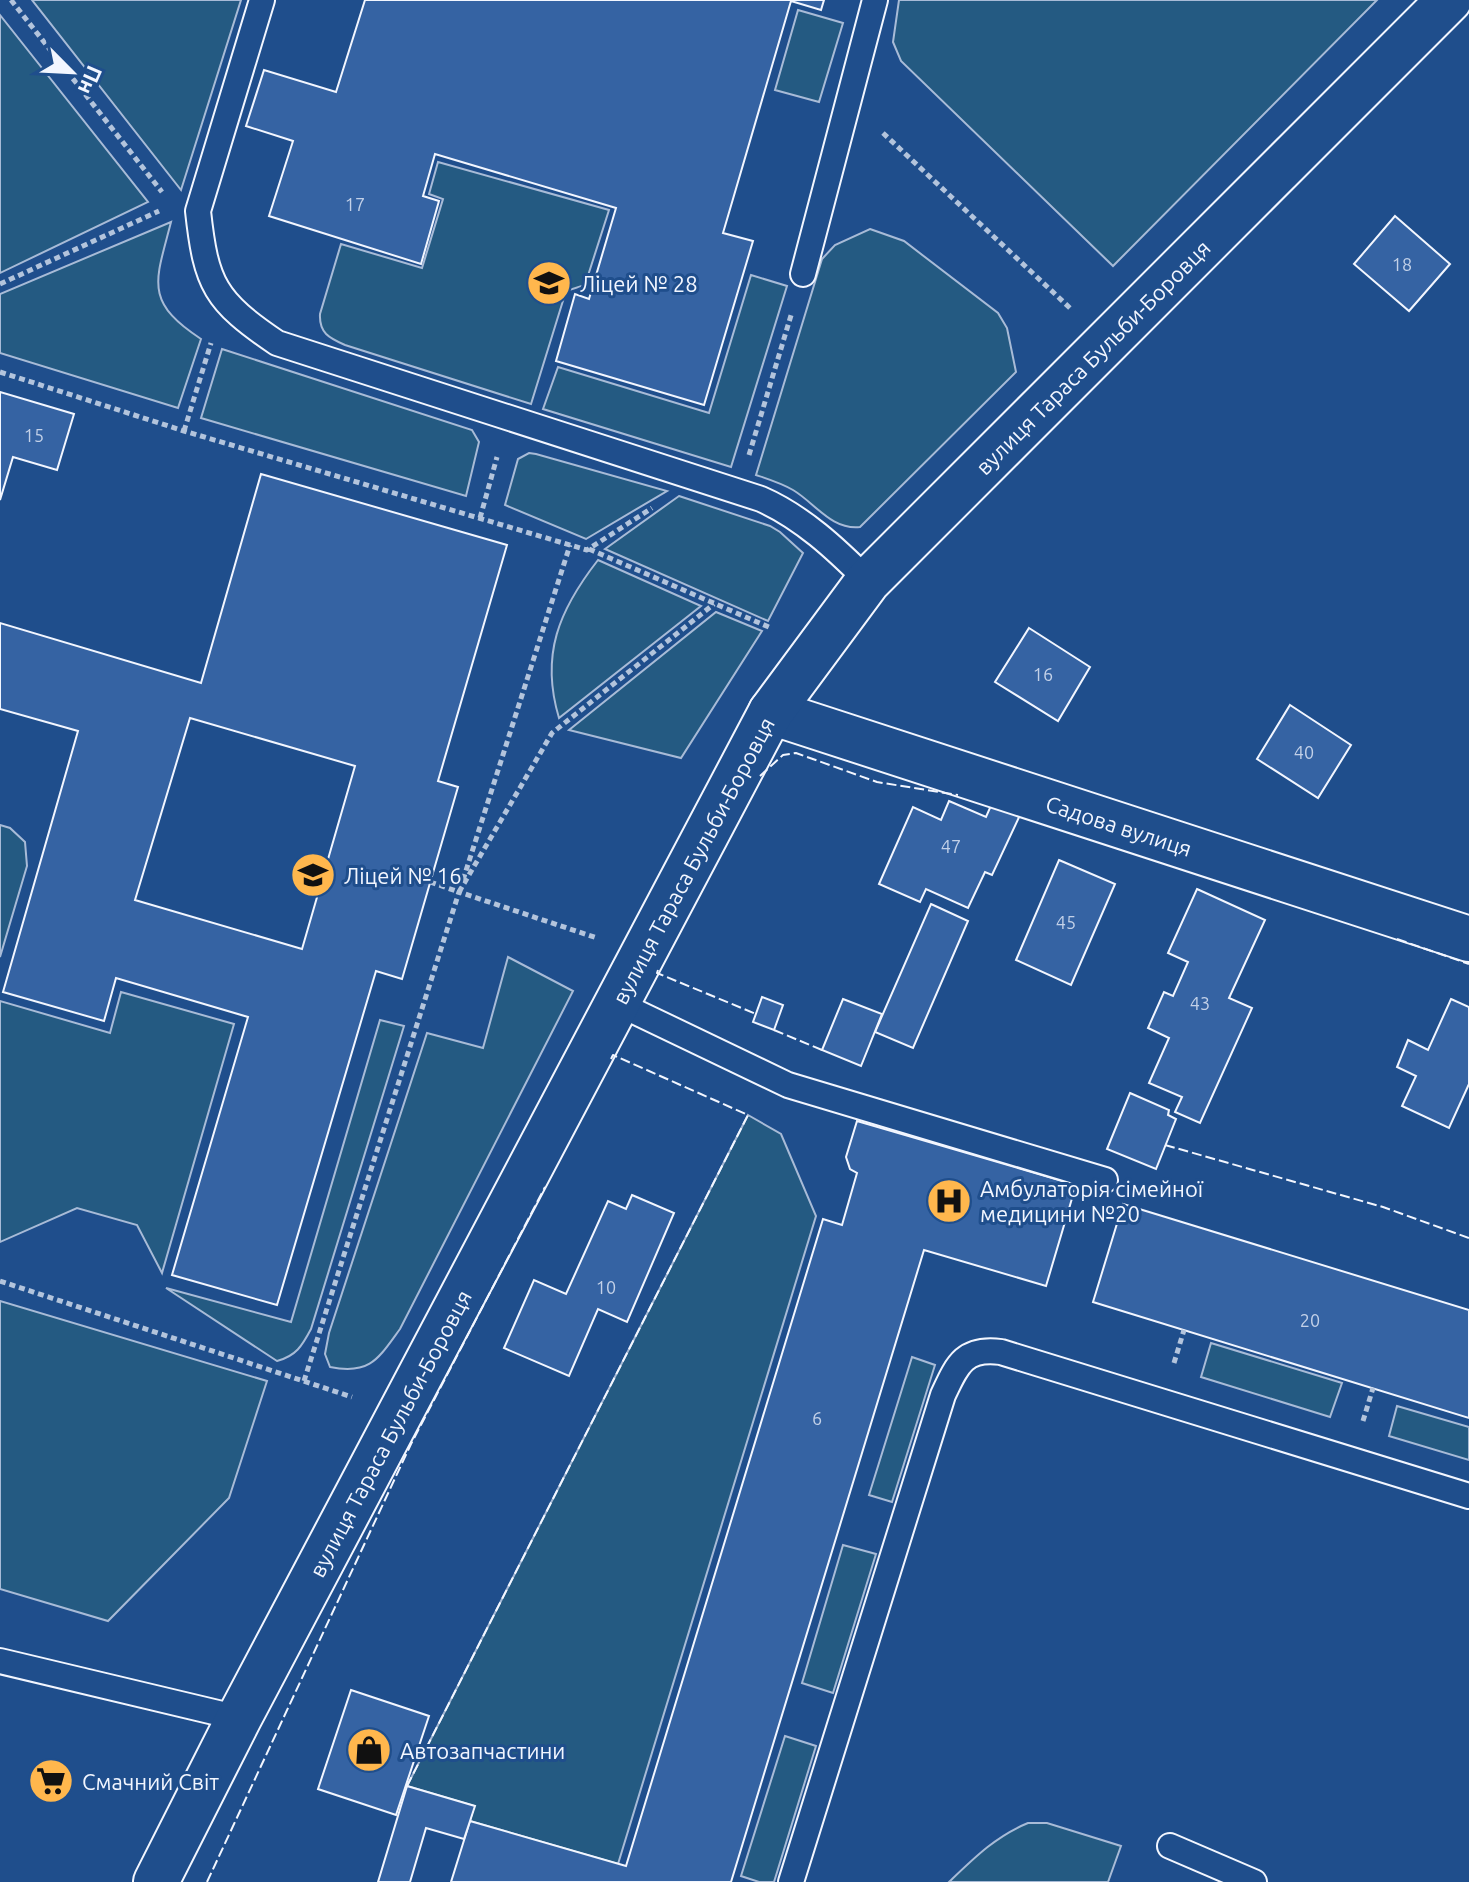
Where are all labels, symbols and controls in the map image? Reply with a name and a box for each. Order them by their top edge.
north arrow [32,32,112,112]
text: Пн [73,62,108,99]
house number: 17 [345,194,365,214]
street label: вулиця Тараса Бульби-Боровця [970,234,1215,479]
house number: 18 [1392,254,1412,274]
school or university icon: Ліцей № 28 [525,259,573,307]
place label: Ліцей № 28 [580,271,698,296]
house number: 15 [24,425,44,445]
house number: 16 [1033,664,1053,684]
street label: вулиця Тараса Бульби-Боровця [607,713,779,1008]
house number: 40 [1294,742,1314,762]
street label: Садова вулиця [1043,790,1195,861]
house number: 47 [941,836,961,856]
school or university icon: Ліцей № 16 [289,851,337,899]
place label: Ліцей № 16 [344,863,462,888]
house number: 45 [1056,912,1076,932]
house number: 43 [1190,993,1210,1013]
place label: Амбулаторія сімейної медицини №20 [980,1176,1204,1226]
hospital icon: Амбулаторія сімейної медицини №20 [925,1177,973,1225]
house number: 10 [596,1277,616,1297]
street label: вулиця Тараса Бульби-Боровця [304,1286,476,1581]
house number: 20 [1300,1310,1320,1330]
house number: 6 [812,1408,822,1428]
shop icon: Автозапчастини [345,1726,393,1774]
place label: Автозапчастини [400,1738,565,1763]
supermarket icon: Смачний Світ [27,1757,75,1805]
place label: Смачний Світ [82,1769,219,1794]

